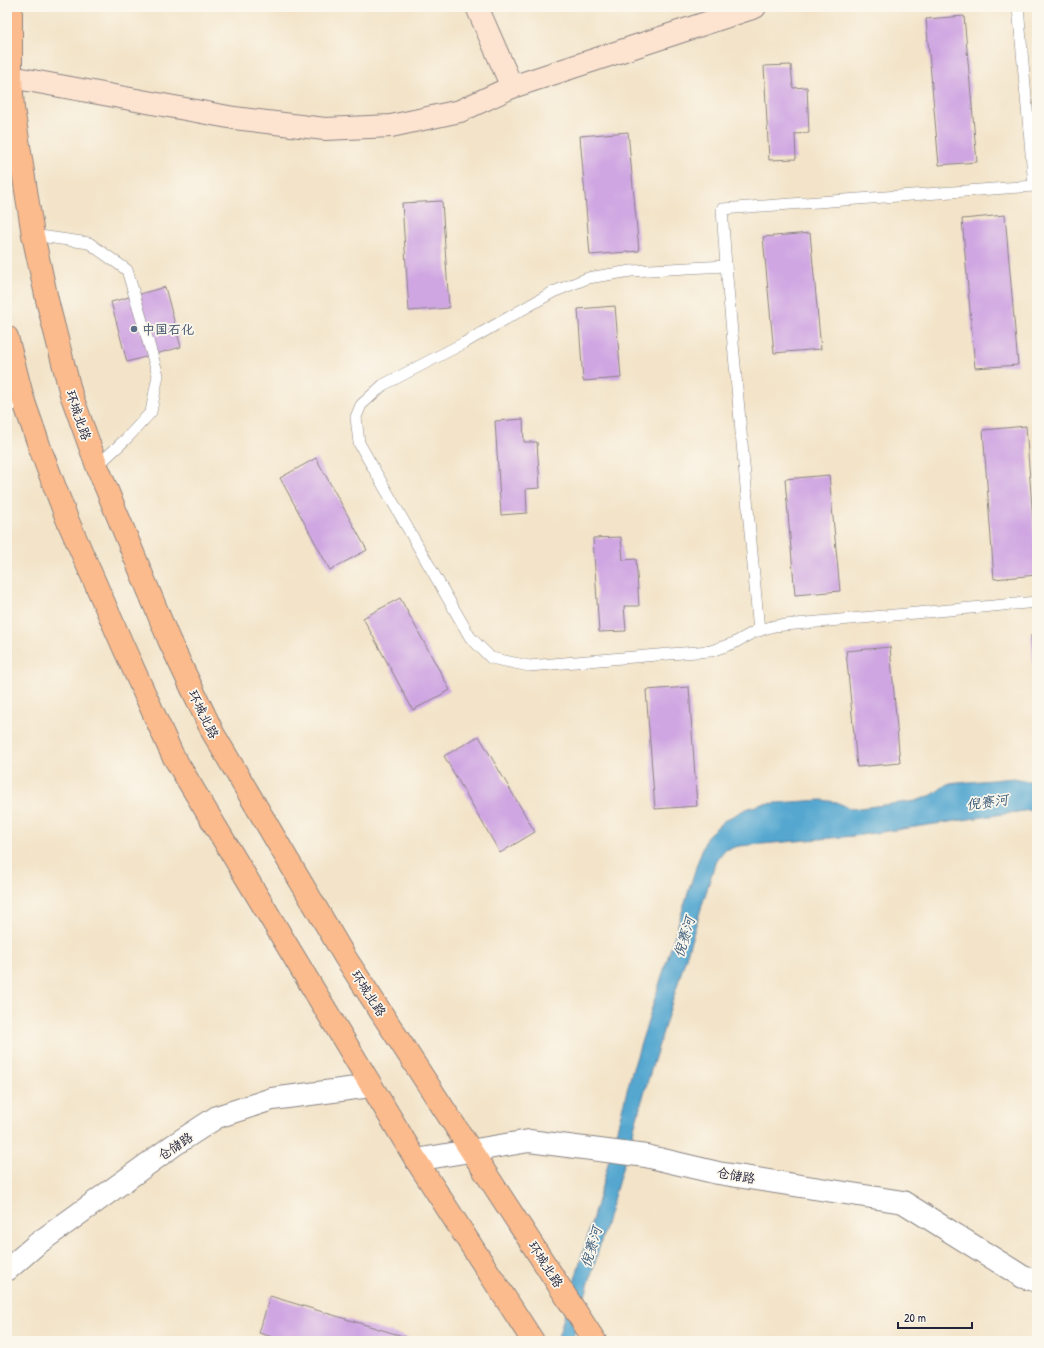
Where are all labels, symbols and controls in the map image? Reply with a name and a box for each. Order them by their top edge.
place label: 中国石化 [142,320,194,338]
marker: 中国石化 [129,324,139,334]
street label: 环城北路 [62,387,96,443]
street label: 环城北路 [185,687,223,741]
water label: 倪赛河 [965,789,1011,814]
water label: 倪赛河 [668,912,699,960]
street label: 环城北路 [347,966,391,1020]
street label: 仓储路 [154,1128,196,1164]
street label: 仓储路 [715,1163,757,1187]
water label: 倪赛河 [575,1222,606,1270]
street label: 环城北路 [524,1237,568,1291]
scale bar [898,1304,972,1330]
text: 20 m [904,1309,926,1326]

